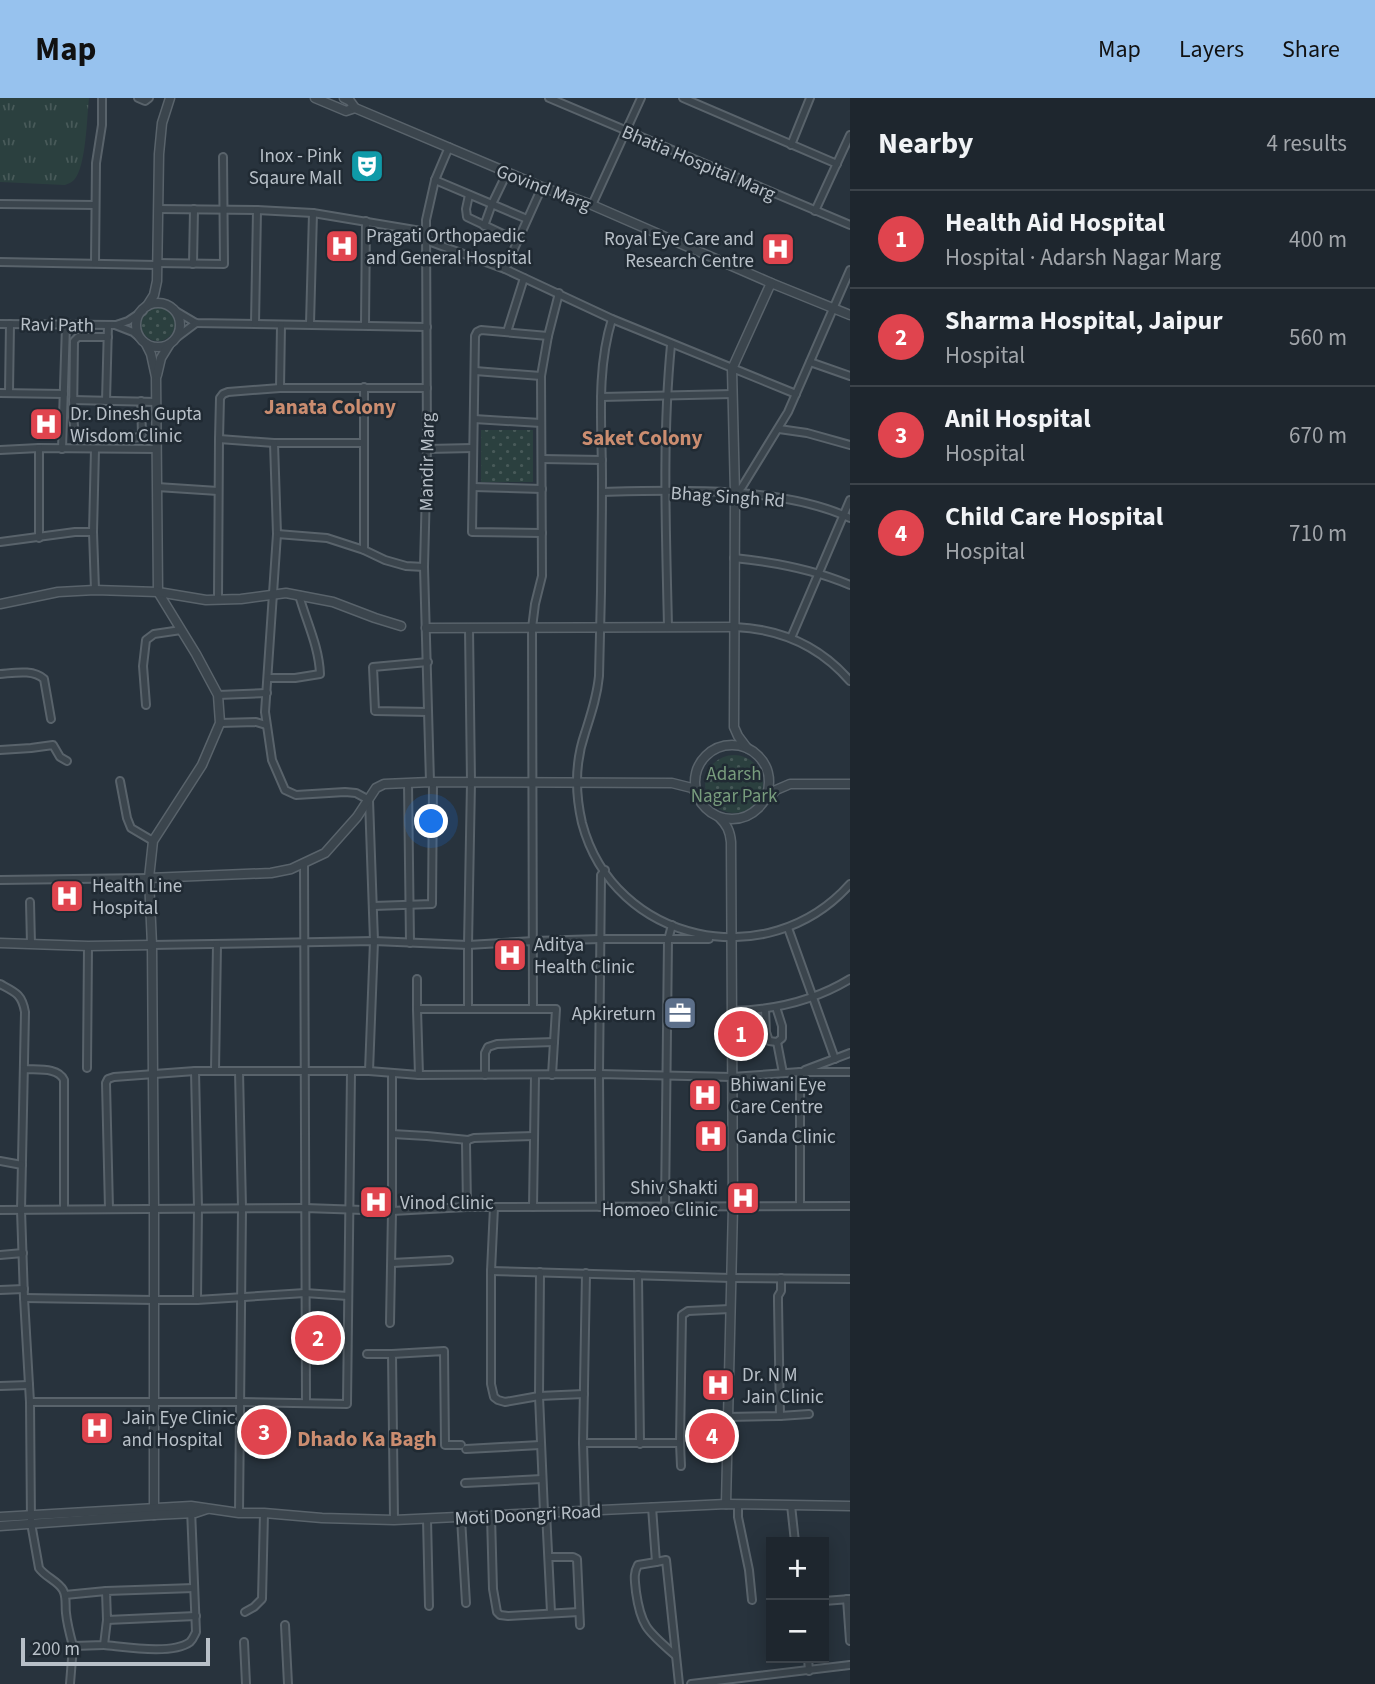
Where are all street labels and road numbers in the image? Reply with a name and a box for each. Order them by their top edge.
street label: Bhatia Hospital Marg [617,119,780,208]
street label: Govind Marg [492,158,595,219]
street label: Ravi Path [20,311,94,340]
street label: Mandir Marg [413,412,442,512]
street label: Bhag Singh Rd [670,480,786,515]
street label: Moti Doongri Road [454,1498,602,1533]

